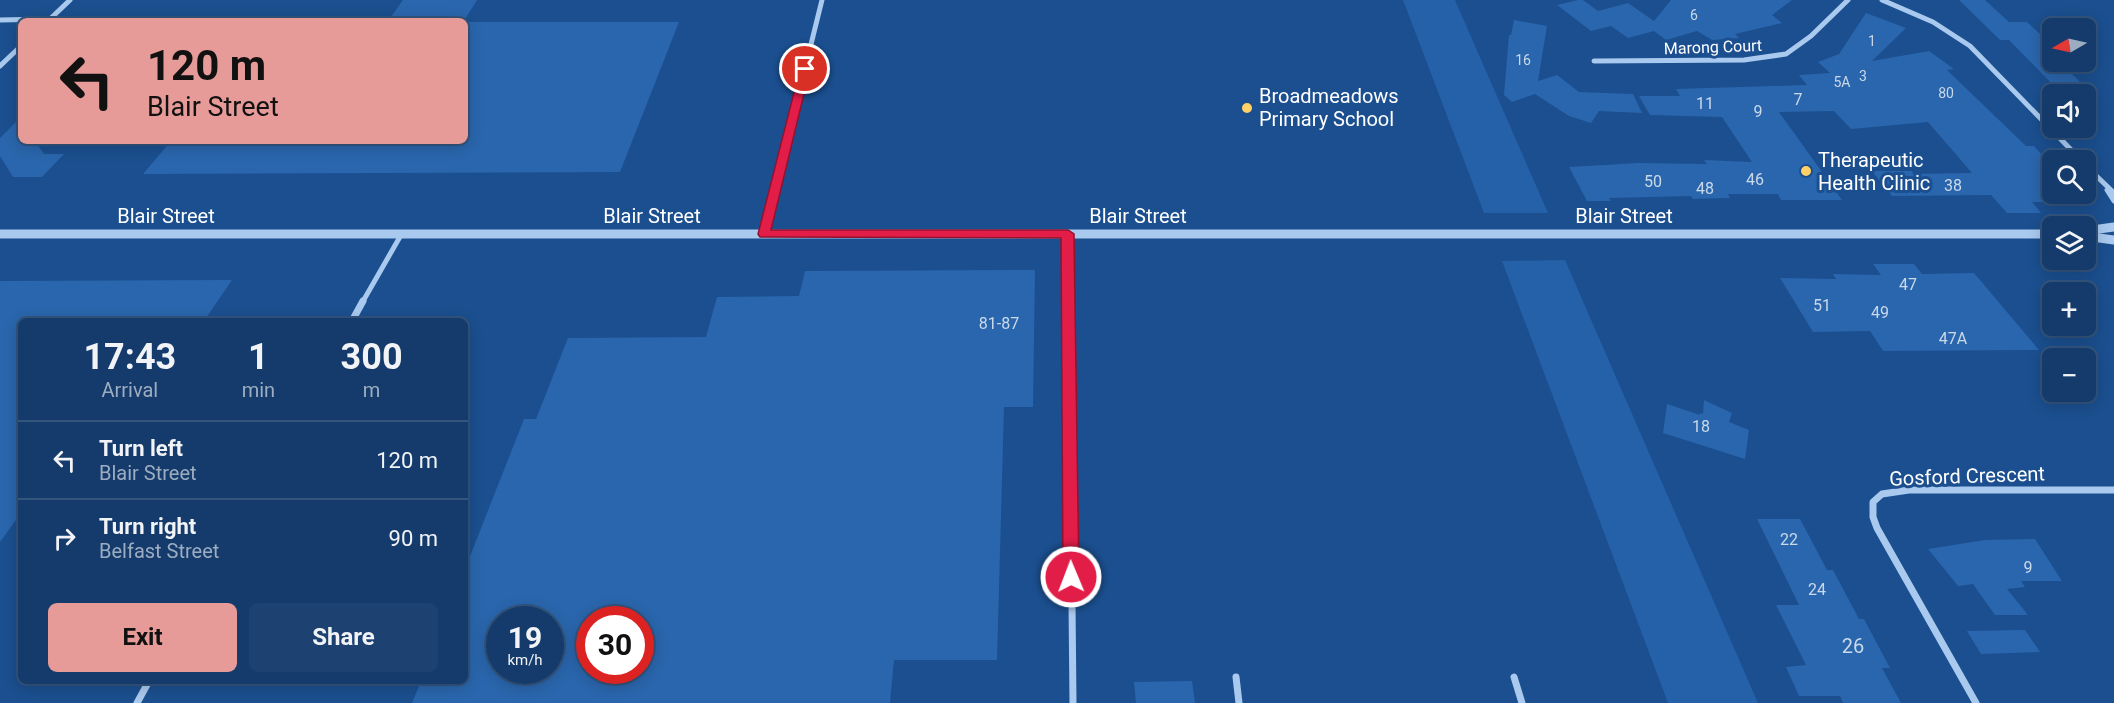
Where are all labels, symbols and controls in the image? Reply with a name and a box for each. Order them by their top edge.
house number: 6 [1690,7,1698,23]
north arrow [2042,18,2096,72]
map controls [2042,18,2096,402]
house number: 1 [1868,33,1876,49]
street label: Marong Court [1664,36,1762,58]
text: 120 m [147,41,266,90]
icon: left [48,42,126,120]
pin [779,43,830,94]
icon: arrive [788,52,821,85]
house number: 16 [1515,52,1531,68]
house number: 3 [1859,68,1867,84]
house number: 5A [1833,74,1851,90]
place label: Broadmeadows Primary School [1259,84,1399,131]
button: sound [2042,84,2096,138]
house number: 80 [1938,85,1954,101]
house number: 7 [1794,90,1803,109]
text: Blair Street [147,91,279,123]
house number: 11 [1696,94,1714,113]
marker: Broadmeadows Primary School [1240,101,1254,115]
house number: 9 [1754,102,1763,121]
place label: Therapeutic Health Clinic [1818,148,1930,195]
button: search [2042,150,2096,204]
marker: Therapeutic Health Clinic [1799,164,1813,178]
house number: 46 [1746,170,1764,189]
house number: 50 [1644,172,1662,191]
house number: 38 [1944,176,1962,195]
house number: 48 [1696,179,1714,198]
street label: Blair Street [117,204,215,228]
street label: Blair Street [603,204,701,228]
street label: Blair Street [1089,204,1187,228]
street label: Blair Street [1575,204,1673,228]
button: layers [2042,216,2096,270]
house number: 47 [1899,275,1917,294]
button: + [2042,282,2096,336]
house number: 51 [1813,296,1831,315]
house number: 49 [1871,303,1889,322]
house number: 81-87 [979,314,1019,333]
house number: 47A [1939,329,1968,348]
text: 17:43 [83,336,176,378]
text: 1 [248,336,269,378]
text: 300 [341,336,403,378]
button: − [2042,348,2096,402]
text: Arrival [101,378,158,402]
text: min [242,378,275,402]
text: m [363,378,380,402]
house number: 18 [1692,417,1710,436]
text: Turn left [99,436,183,461]
icon: left [48,444,81,477]
text: 120 m [376,448,438,473]
text: Blair Street [99,461,197,485]
street label: Gosford Crescent [1889,461,2045,491]
text: Turn right [99,514,196,539]
icon: right [48,522,81,555]
text: 90 m [389,526,438,551]
house number: 22 [1780,530,1798,549]
text: Belfast Street [99,539,219,563]
position arrow [1039,545,1103,609]
house number: 9 [2024,558,2033,577]
house number: 24 [1808,580,1826,599]
button: Exit [48,603,237,672]
button: Share [249,603,438,672]
speed limit sign: 30 [576,606,654,684]
text: 19 [508,620,542,655]
house number: 26 [1842,634,1864,658]
text: km/h [507,651,543,669]

